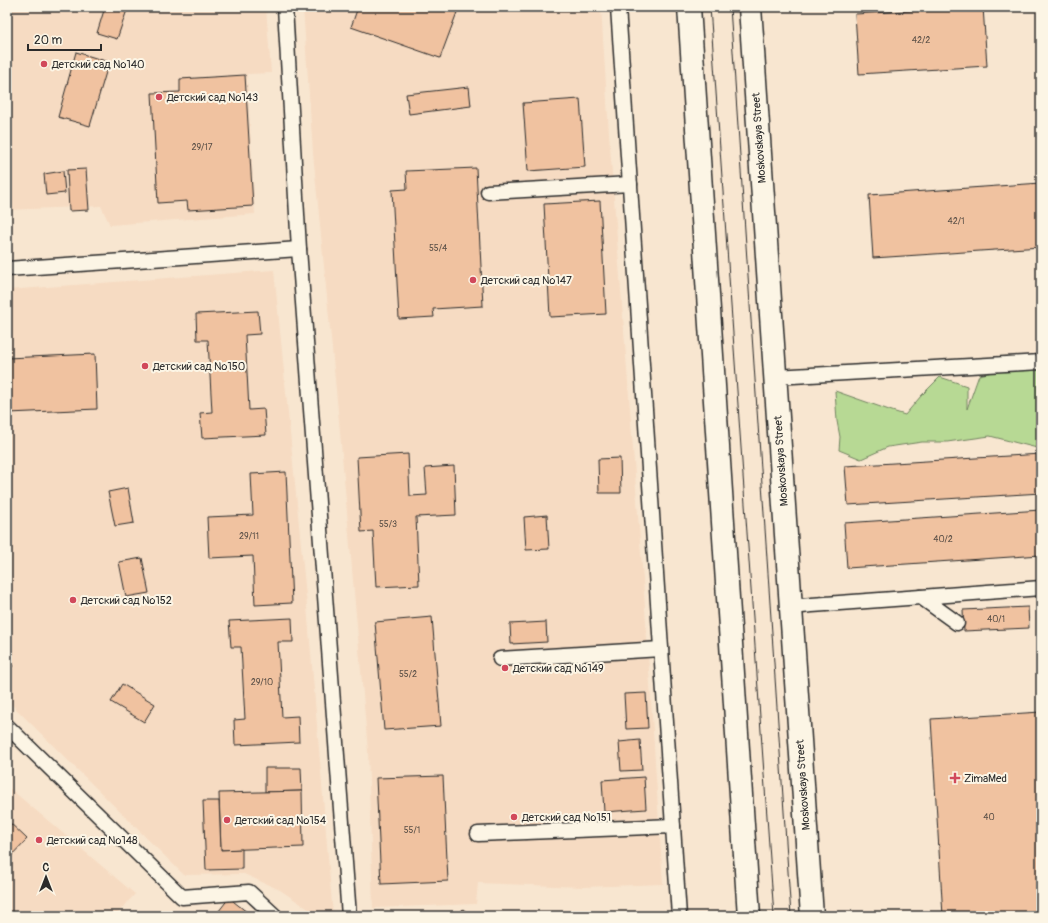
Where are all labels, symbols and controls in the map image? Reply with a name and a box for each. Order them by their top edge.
scale bar [28,26,101,52]
text: 20 m [34,33,63,48]
house number: 42/2 [912,35,930,46]
place label: Детский сад №140 [51,58,145,71]
marker: Детский сад №140 [39,59,49,69]
place label: Детский сад №143 [166,91,258,104]
marker: Детский сад №143 [154,92,164,102]
street label: Moskovskaya Street [749,92,769,184]
house number: 29/17 [191,142,213,153]
house number: 42/1 [947,216,965,227]
house number: 55/4 [429,243,448,254]
place label: Детский сад №147 [480,274,572,287]
marker: Детский сад №147 [468,275,478,285]
place label: Детский сад №150 [152,360,245,373]
marker: Детский сад №150 [140,361,150,371]
street label: Moskovskaya Street [771,415,791,507]
house number: 55/3 [379,519,397,530]
house number: 29/11 [239,531,259,542]
house number: 40/2 [933,534,953,545]
place label: Детский сад №152 [80,594,172,607]
marker: Детский сад №152 [68,595,78,605]
house number: 40/1 [987,614,1005,625]
place label: Детский сад №149 [512,662,604,675]
marker: Детский сад №149 [500,663,510,673]
house number: 55/2 [399,669,417,680]
house number: 29/10 [251,677,273,688]
street label: Moskovskaya Street [793,739,813,831]
marker: ZimaMed [949,772,961,784]
place label: ZimaMed [964,772,1007,785]
place label: Детский сад №151 [521,811,611,824]
marker: Детский сад №151 [509,812,519,822]
house number: 40 [983,812,995,823]
place label: Детский сад №154 [234,814,327,827]
marker: Детский сад №154 [222,815,232,825]
house number: 55/1 [404,825,420,836]
place label: Детский сад №148 [46,834,138,847]
marker: Детский сад №148 [34,835,44,845]
north arrow [26,857,66,897]
text: С [43,861,50,874]

